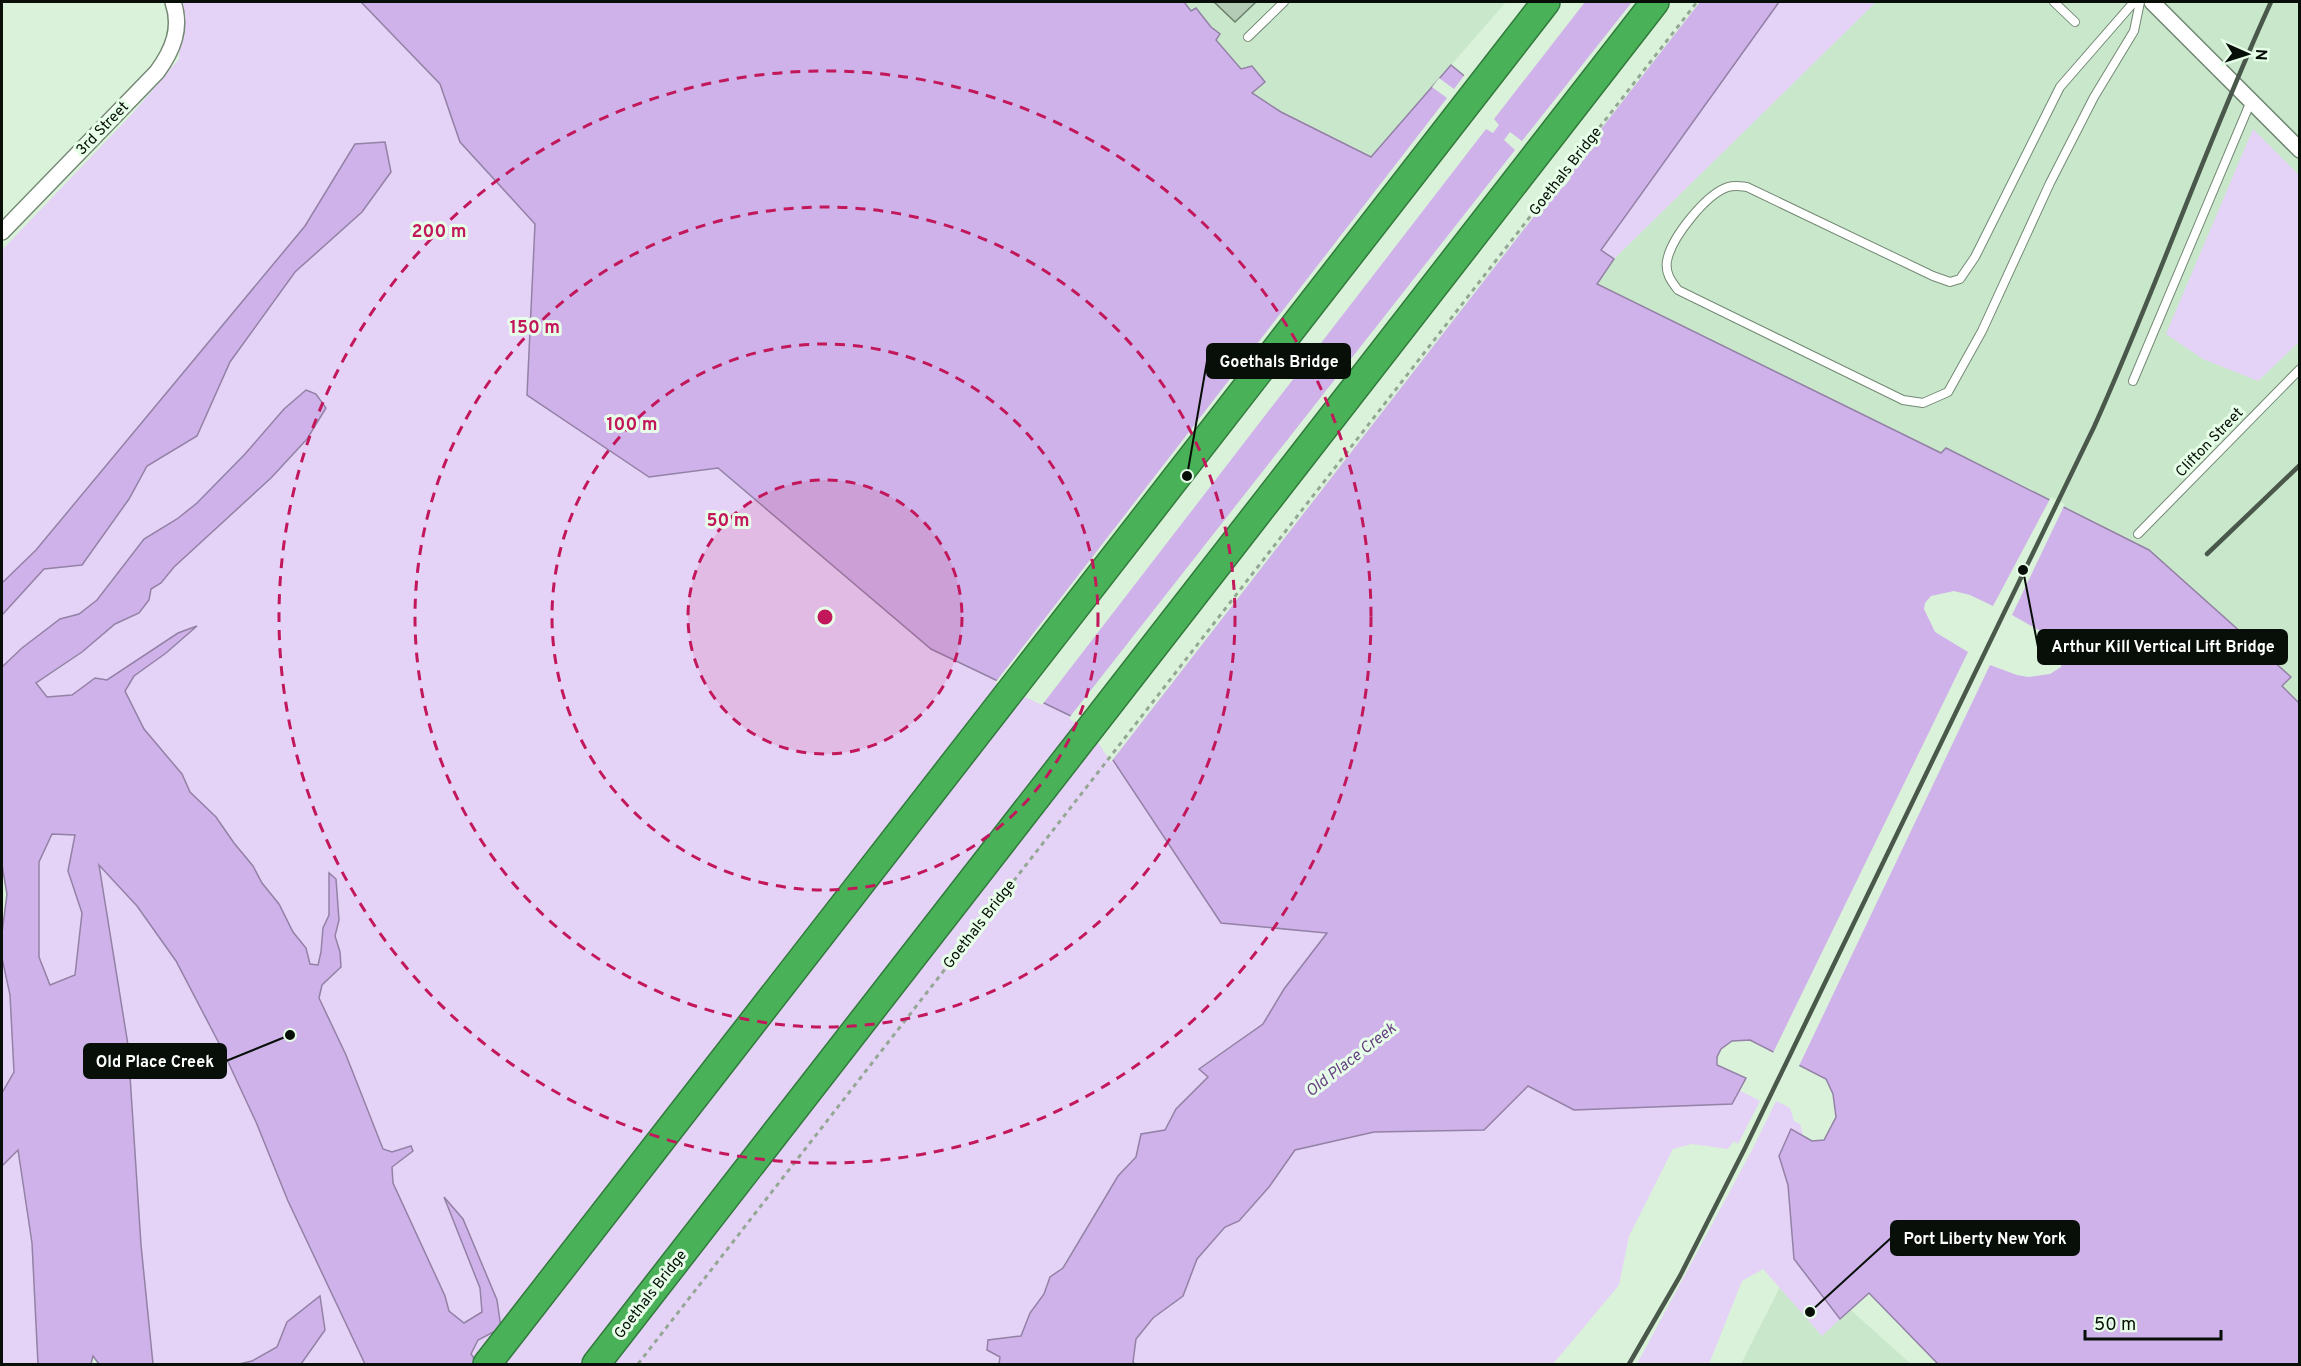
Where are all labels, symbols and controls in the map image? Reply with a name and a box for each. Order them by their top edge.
north arrow [2217,24,2277,84]
text: N [2250,48,2270,61]
street label: 3rd Street [73,98,133,160]
street label: Goethals Bridge [1526,124,1607,220]
text: 200 m [411,221,467,244]
text: 150 m [510,317,560,340]
callout: Goethals Bridge [1207,344,1350,378]
text: Goethals Bridge [1219,353,1339,373]
street label: Clifton Street [2172,404,2248,482]
text: 100 m [606,414,658,437]
text: 50 m [706,510,750,533]
centre of rings [815,607,835,627]
callout: Arthur Kill Vertical Lift Bridge [2038,630,2287,664]
text: Arthur Kill Vertical Lift Bridge [2051,638,2275,658]
street label: Goethals Bridge [940,877,1021,973]
water label: Old Place Creek [1302,1018,1401,1102]
callout: Old Place Creek [84,1044,226,1078]
text: Old Place Creek [96,1053,214,1073]
callout: Port Liberty New York [1891,1221,2079,1255]
text: Port Liberty New York [1903,1230,2067,1250]
street label: Goethals Bridge [611,1247,692,1343]
scale bar [2085,1303,2222,1341]
text: 50 m [2094,1314,2136,1337]

